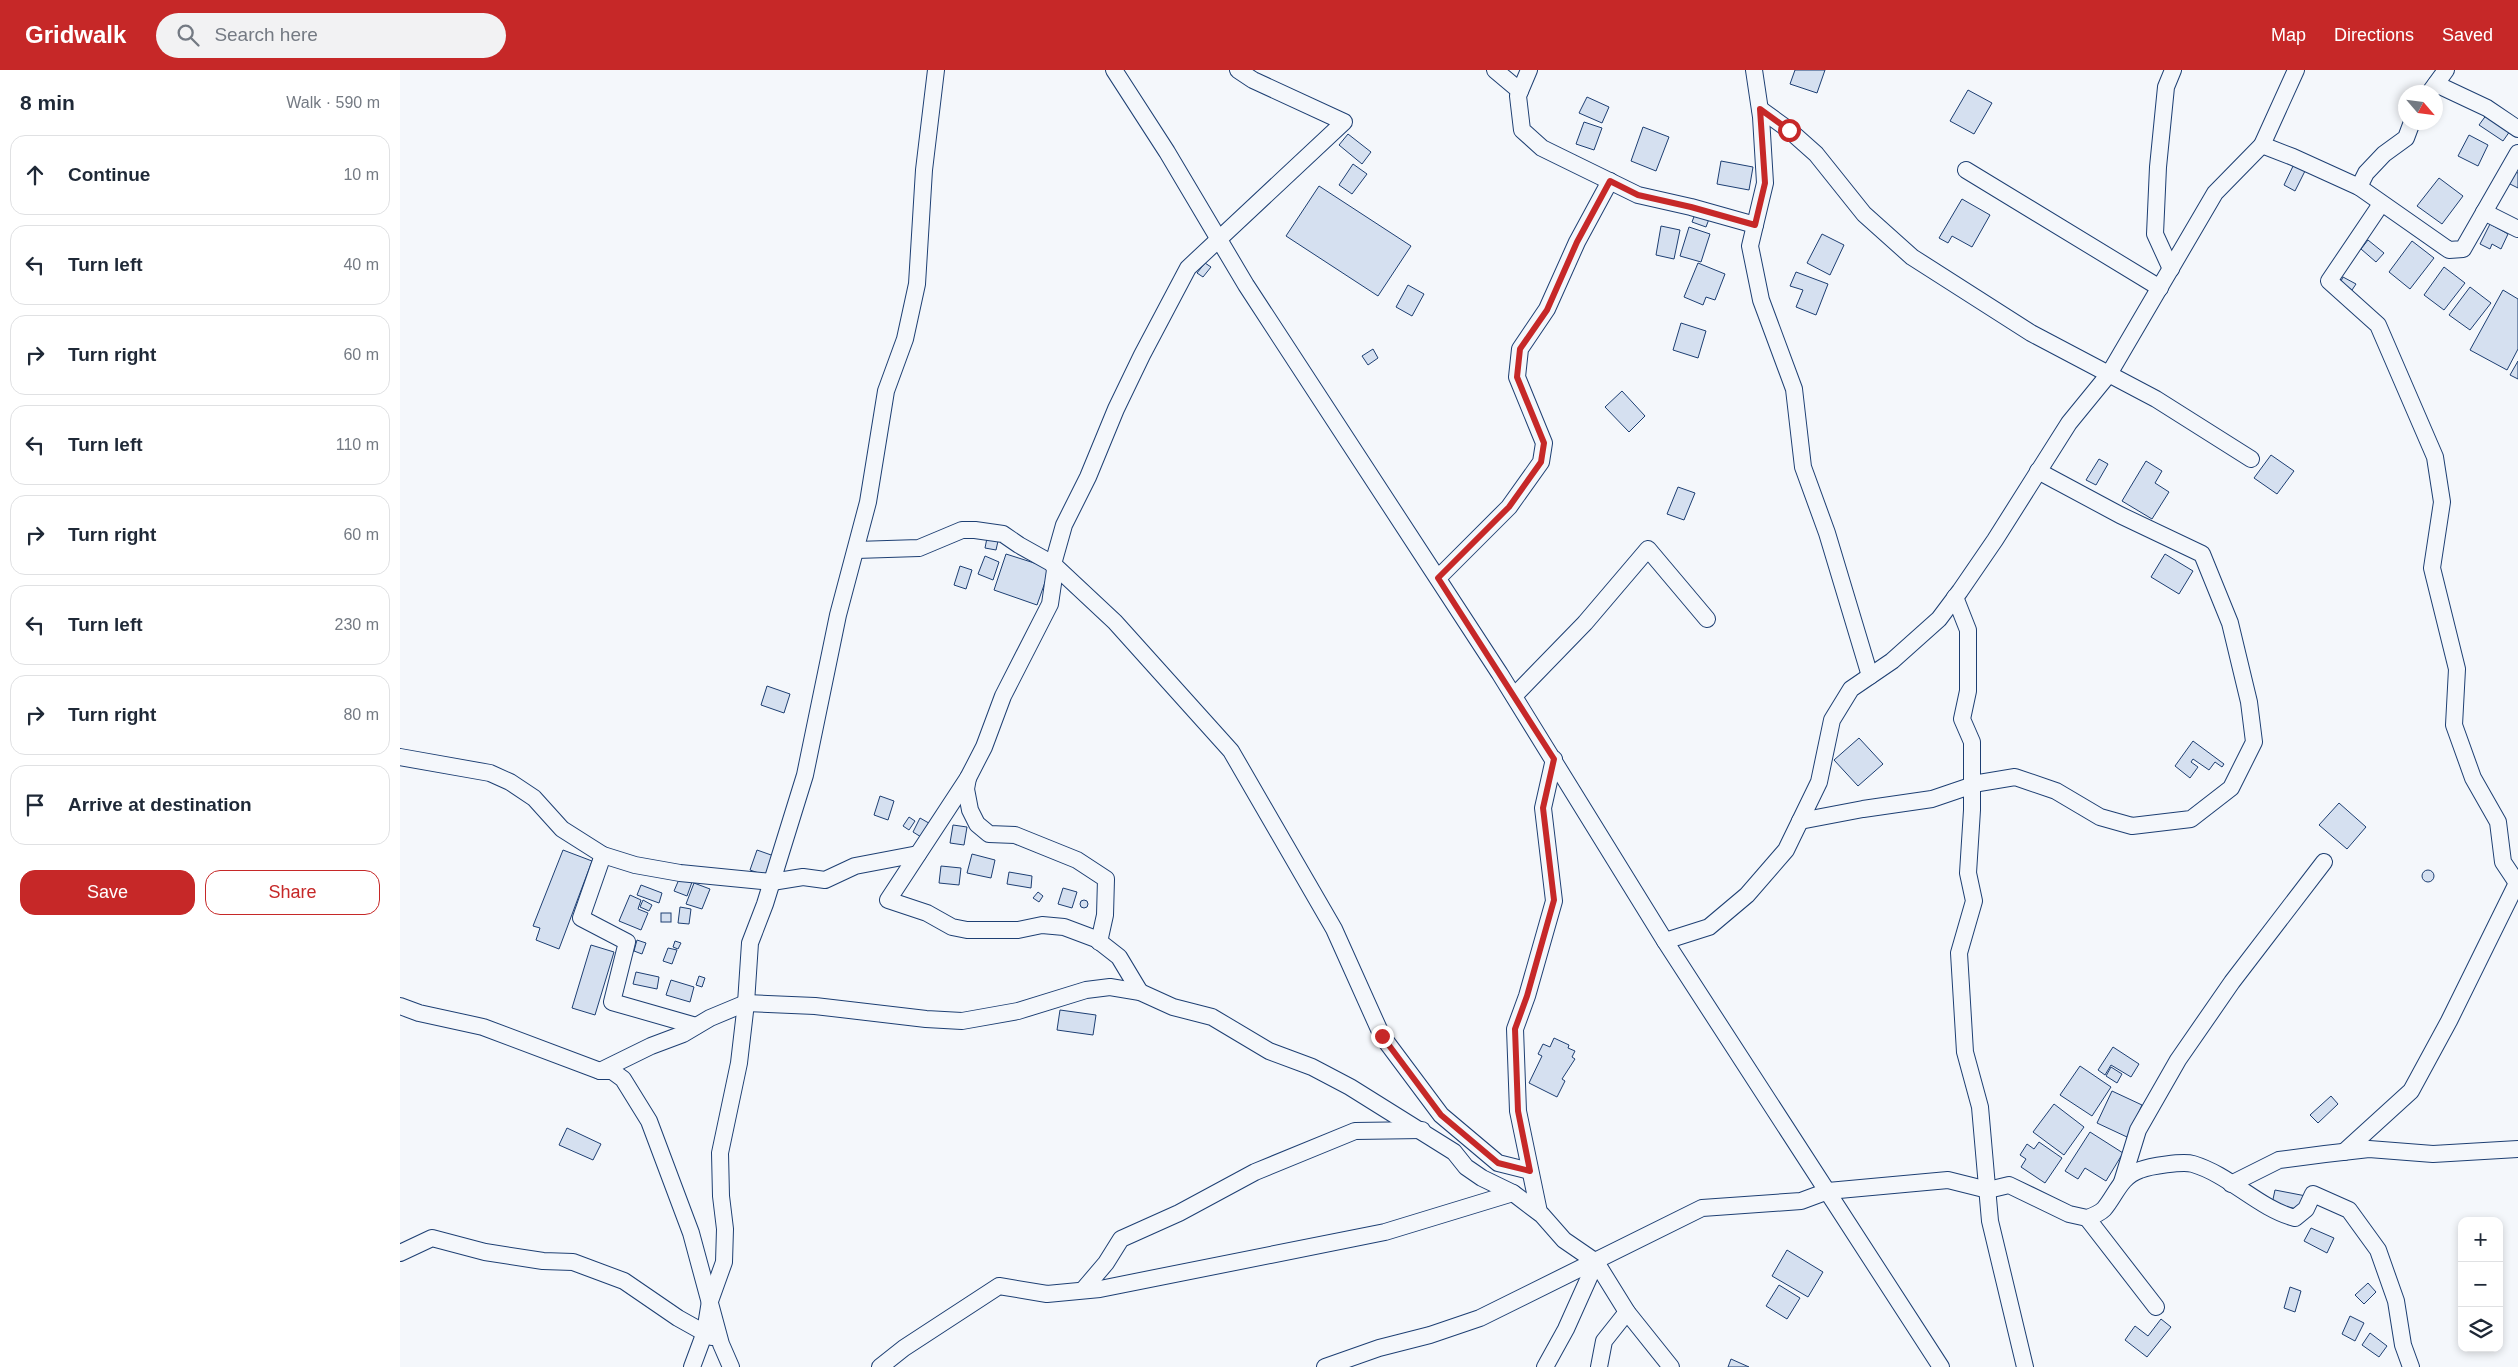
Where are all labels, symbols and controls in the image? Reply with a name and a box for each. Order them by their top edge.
search box [156,13,506,58]
text: Gridwalk [25,21,126,48]
icon: search [174,21,202,49]
text: Search here [214,24,318,45]
text: Map [2271,25,2306,45]
text: Directions [2334,25,2414,45]
text: Saved [2442,25,2493,45]
north arrow [2398,85,2443,130]
text: 8 min [20,91,75,114]
text: Walk · 590 m [286,94,380,111]
route start [1778,119,1801,142]
icon: ahead [21,161,49,189]
text: Continue [68,164,150,185]
text: 10 m [343,166,379,183]
icon: left [21,251,49,279]
text: Turn left [68,254,143,275]
text: 40 m [343,256,379,273]
icon: right [21,341,49,369]
text: Turn right [68,344,156,365]
text: 60 m [343,346,379,363]
icon: left [21,431,49,459]
text: Turn left [68,434,143,455]
text: 110 m [336,436,379,453]
icon: right [21,521,49,549]
text: Turn right [68,524,156,545]
text: 60 m [343,526,379,543]
icon: left [21,611,49,639]
text: Turn left [68,614,143,635]
text: 230 m [335,616,379,633]
icon: right [21,701,49,729]
text: Turn right [68,704,156,725]
text: 80 m [343,706,379,723]
icon: arrive [21,791,49,819]
text: Arrive at destination [68,794,252,815]
button: Save [20,870,195,915]
button: Share [205,870,380,915]
route end [1371,1025,1394,1048]
map controls [2458,1217,2503,1352]
button: + [2458,1217,2503,1262]
button: − [2458,1262,2503,1307]
button: layers [2458,1307,2503,1352]

